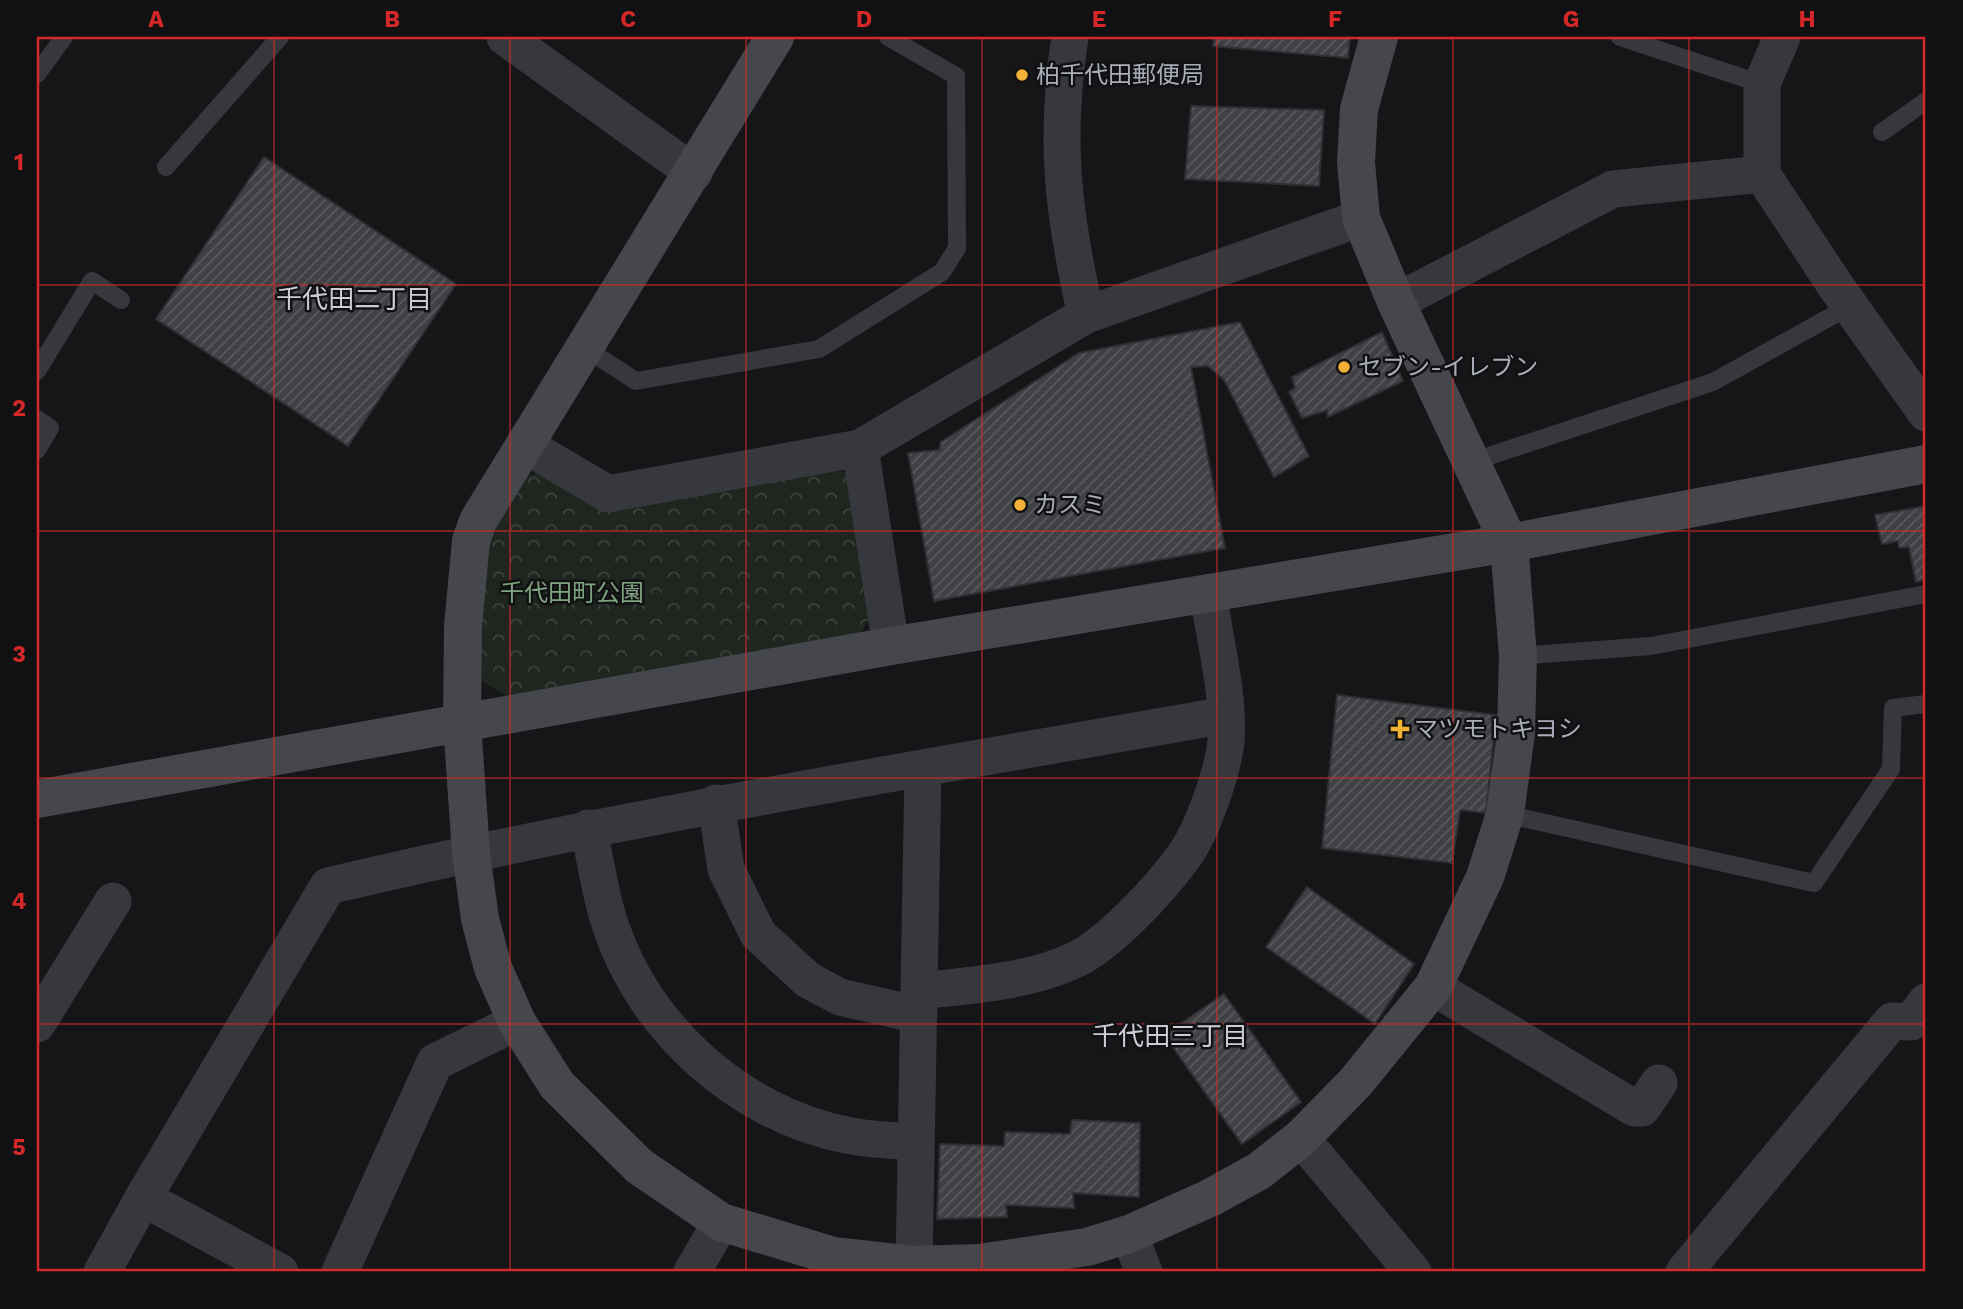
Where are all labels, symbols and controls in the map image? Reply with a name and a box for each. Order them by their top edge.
text: A [148,6,164,33]
text: B [384,6,400,33]
text: C [620,6,636,33]
text: D [856,6,872,33]
text: E [1092,6,1106,33]
text: F [1328,6,1342,33]
text: G [1563,6,1579,33]
text: H [1798,6,1816,33]
place label: 柏千代田郵便局 [1036,61,1204,89]
marker: 柏千代田郵便局 [1014,67,1030,83]
text: 1 [14,149,24,176]
district label: 千代田二丁目 [276,284,432,314]
place label: セブン-イレブン [1358,353,1538,381]
marker: セブン-イレブン [1336,359,1352,375]
text: 2 [12,395,26,422]
place label: カスミ [1034,491,1106,519]
marker: カスミ [1012,497,1028,513]
park label: 千代田町公園 [500,579,644,607]
text: 3 [12,641,26,668]
place label: マツモトキヨシ [1414,715,1582,743]
marker: マツモトキヨシ [1392,721,1408,737]
text: 4 [12,888,27,915]
district label: 千代田三丁目 [1092,1021,1248,1051]
text: 5 [12,1134,26,1161]

